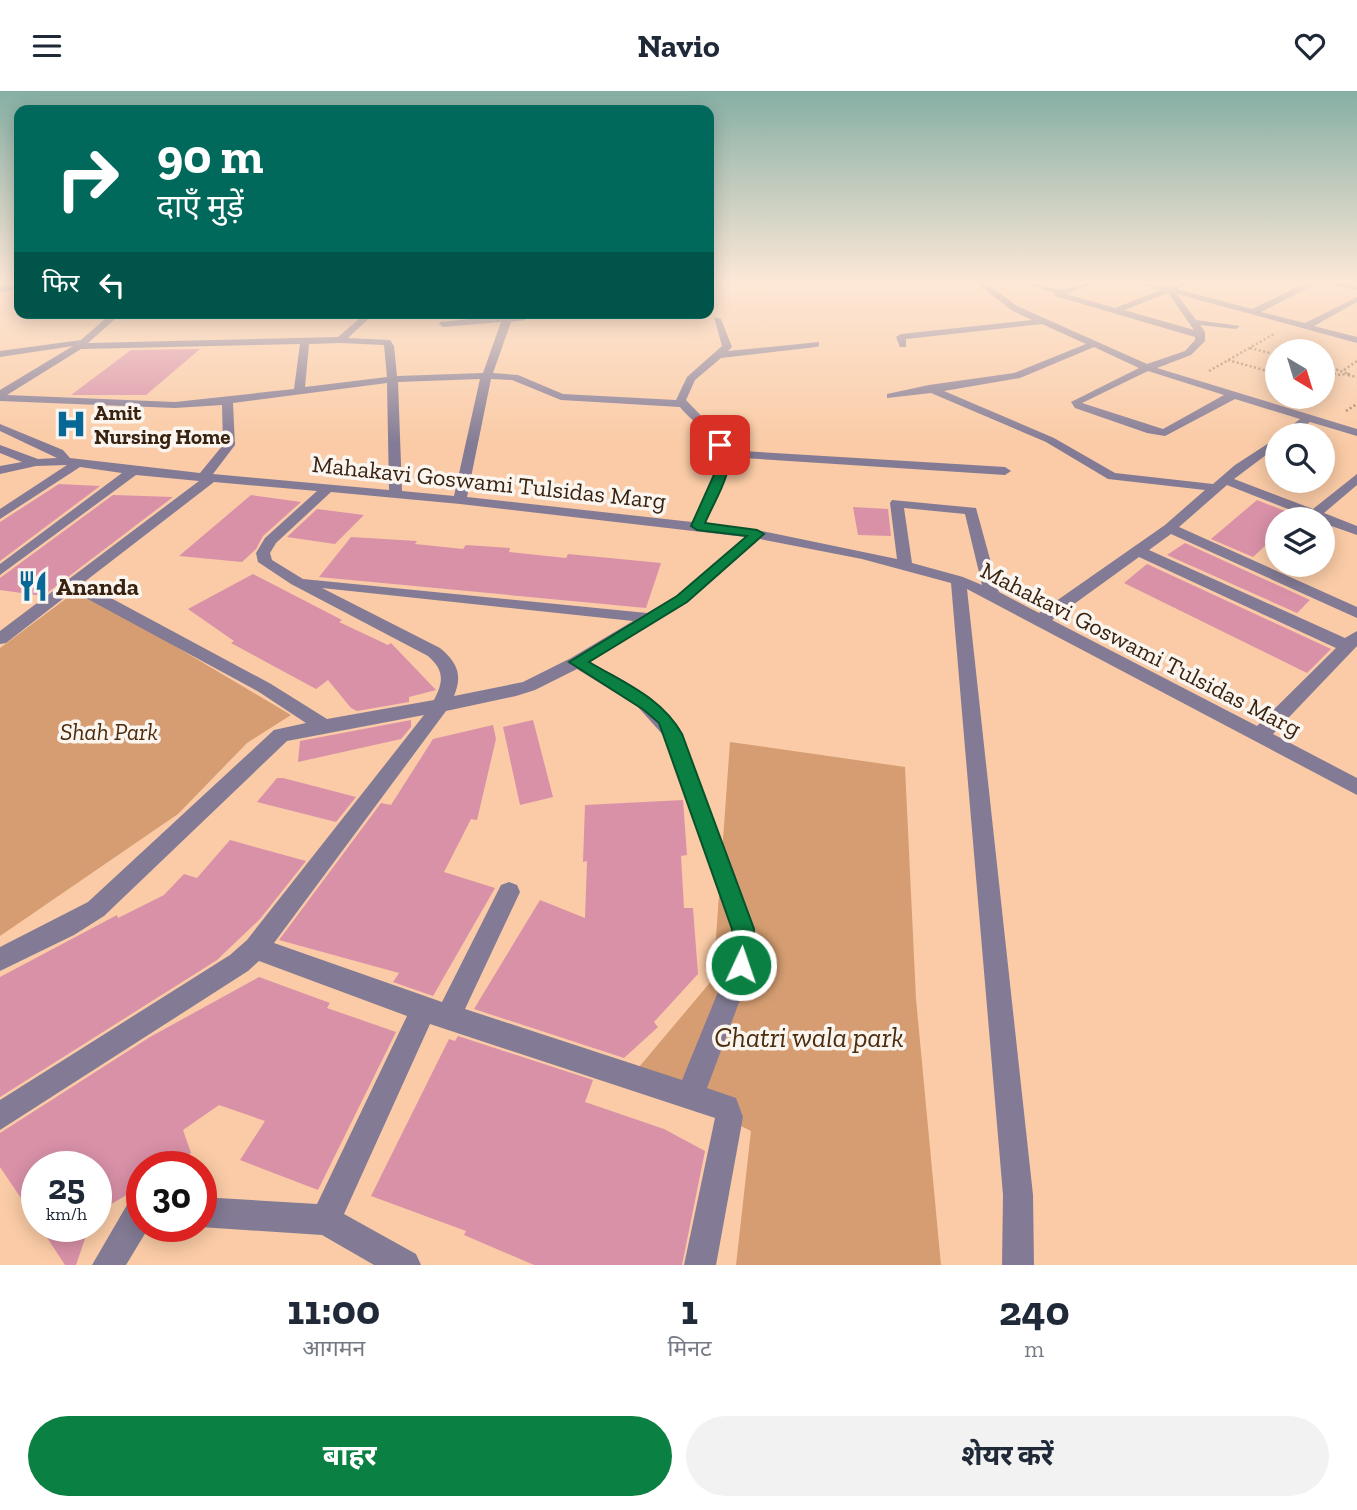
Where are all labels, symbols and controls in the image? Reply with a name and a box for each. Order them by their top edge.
icon: menu [28,27,66,65]
text: Navio [637,27,720,65]
icon: heart [1291,27,1329,65]
text: 90 m [157,127,264,186]
icon: right [42,133,133,224]
text: दाएँ मुड़ें [157,187,244,225]
icon: left [93,266,131,304]
text: फिर [42,267,79,299]
north arrow [1265,339,1335,409]
map controls [1265,339,1335,577]
place label: Amit Nursing Home [94,400,230,449]
hospital icon: Amit Nursing Home [54,407,88,441]
pin [690,415,750,475]
button: search [1265,423,1335,493]
icon: arrive [701,426,739,464]
street label: Mahakavi Goswami Tulsidas Marg [311,449,667,515]
button: layers [1265,507,1335,577]
street label: Mahakavi Goswami Tulsidas Marg [976,555,1306,743]
restaurant icon: Ananda [16,569,50,603]
place label: Ananda [56,572,139,601]
park label: Shah Park [60,717,158,746]
position arrow [704,928,778,1002]
park label: Chatri wala park [714,1021,904,1054]
speed limit sign: 30 [126,1151,217,1242]
text: 25 [48,1166,85,1208]
text: km/h [46,1203,87,1225]
text: 11:00 [287,1284,380,1335]
text: 1 [681,1284,698,1335]
text: 240 [999,1285,1070,1336]
text: आगमन [302,1334,365,1362]
text: मिनट [667,1334,712,1362]
text: m [1024,1335,1044,1363]
button: बाहर [28,1416,672,1496]
button: शेयर करें [686,1416,1329,1496]

